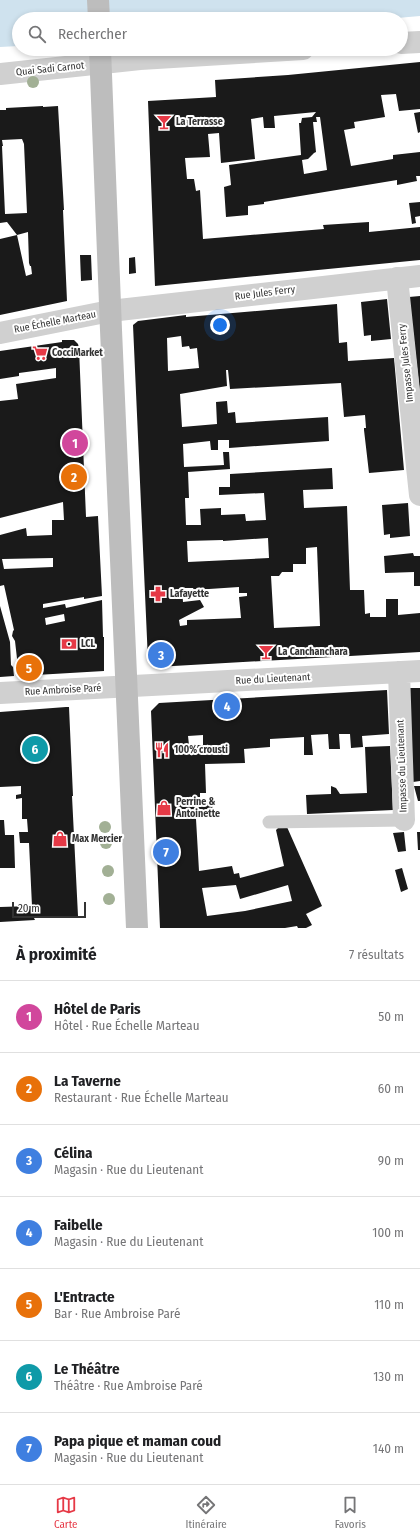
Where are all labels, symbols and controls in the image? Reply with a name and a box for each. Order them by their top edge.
search box [12,12,408,56]
icon: search [26,23,48,45]
text: Rechercher [58,25,127,43]
street label: Quai Sadi Carnot [15,59,85,79]
bar icon: La Terrasse [155,113,173,131]
place label: La Terrasse [176,116,223,128]
street label: Rue Jules Ferry [234,283,296,303]
street label: Rue Échelle Marteau [13,306,97,336]
your location [210,315,230,335]
street label: Impasse Jules Ferry [396,323,416,403]
supermarket icon: CocciMarket [31,344,49,362]
place label: CocciMarket [52,347,103,359]
pin: 1 [62,428,88,458]
pin: 2 [61,462,87,492]
pharmacy icon: Lafayette [149,585,167,603]
place label: Lafayette [170,588,209,600]
bank icon: LCL [60,635,78,653]
place label: LCL [81,638,95,650]
pin: 3 [148,640,174,670]
bar icon: La Canchanchara [257,643,275,661]
place label: La Canchanchara [278,646,348,658]
pin: 5 [16,653,42,683]
street label: Rue du Lieutenant [235,671,311,687]
street label: Rue Ambroise Paré [24,682,102,698]
pin: 4 [214,691,240,721]
street label: Impasse du Lieutenant [394,719,410,813]
pin: 6 [22,734,48,764]
restaurant icon: 100% crousti [153,741,171,759]
place label: 100% crousti [174,744,228,756]
place label: Perrine & Antoinette [175,796,220,820]
shop icon: Perrine & Antoinette [155,799,173,817]
shop icon: Max Mercier [51,830,69,848]
place label: Max Mercier [72,833,123,845]
pin: 7 [153,837,179,867]
scale bar [12,900,86,919]
text: 20 m [18,902,40,915]
text: À proximité [16,944,97,965]
text: 7 résultats [349,947,404,962]
text: Hôtel de Paris [54,1000,141,1018]
text: 1 [26,1009,32,1024]
text: 50 m [378,1009,404,1024]
text: Hôtel · Rue Échelle Marteau [54,1018,199,1033]
text: La Taverne [54,1072,121,1090]
text: 2 [26,1081,32,1096]
text: 60 m [378,1081,404,1096]
text: Restaurant · Rue Échelle Marteau [54,1090,229,1105]
text: Célina [54,1144,92,1162]
text: 3 [26,1153,32,1168]
text: 90 m [378,1153,404,1168]
text: Magasin · Rue du Lieutenant [54,1162,203,1177]
text: Faibelle [54,1216,103,1234]
text: 4 [26,1225,32,1240]
text: 100 m [372,1225,404,1240]
text: Magasin · Rue du Lieutenant [54,1234,203,1249]
text: L'Entracte [54,1288,115,1306]
text: 5 [26,1297,32,1312]
text: 110 m [374,1297,404,1312]
text: Bar · Rue Ambroise Paré [54,1306,180,1321]
text: Le Théâtre [54,1360,120,1378]
text: 6 [26,1369,32,1384]
text: 130 m [373,1369,404,1384]
text: Théâtre · Rue Ambroise Paré [54,1378,203,1393]
text: Papa pique et maman coud [54,1432,221,1450]
text: 7 [26,1441,32,1456]
text: 140 m [373,1441,404,1456]
text: Magasin · Rue du Lieutenant [54,1450,203,1465]
tab: Carte [54,1494,78,1531]
tab: Itinéraire [186,1494,227,1531]
tab: Favoris [335,1494,366,1531]

